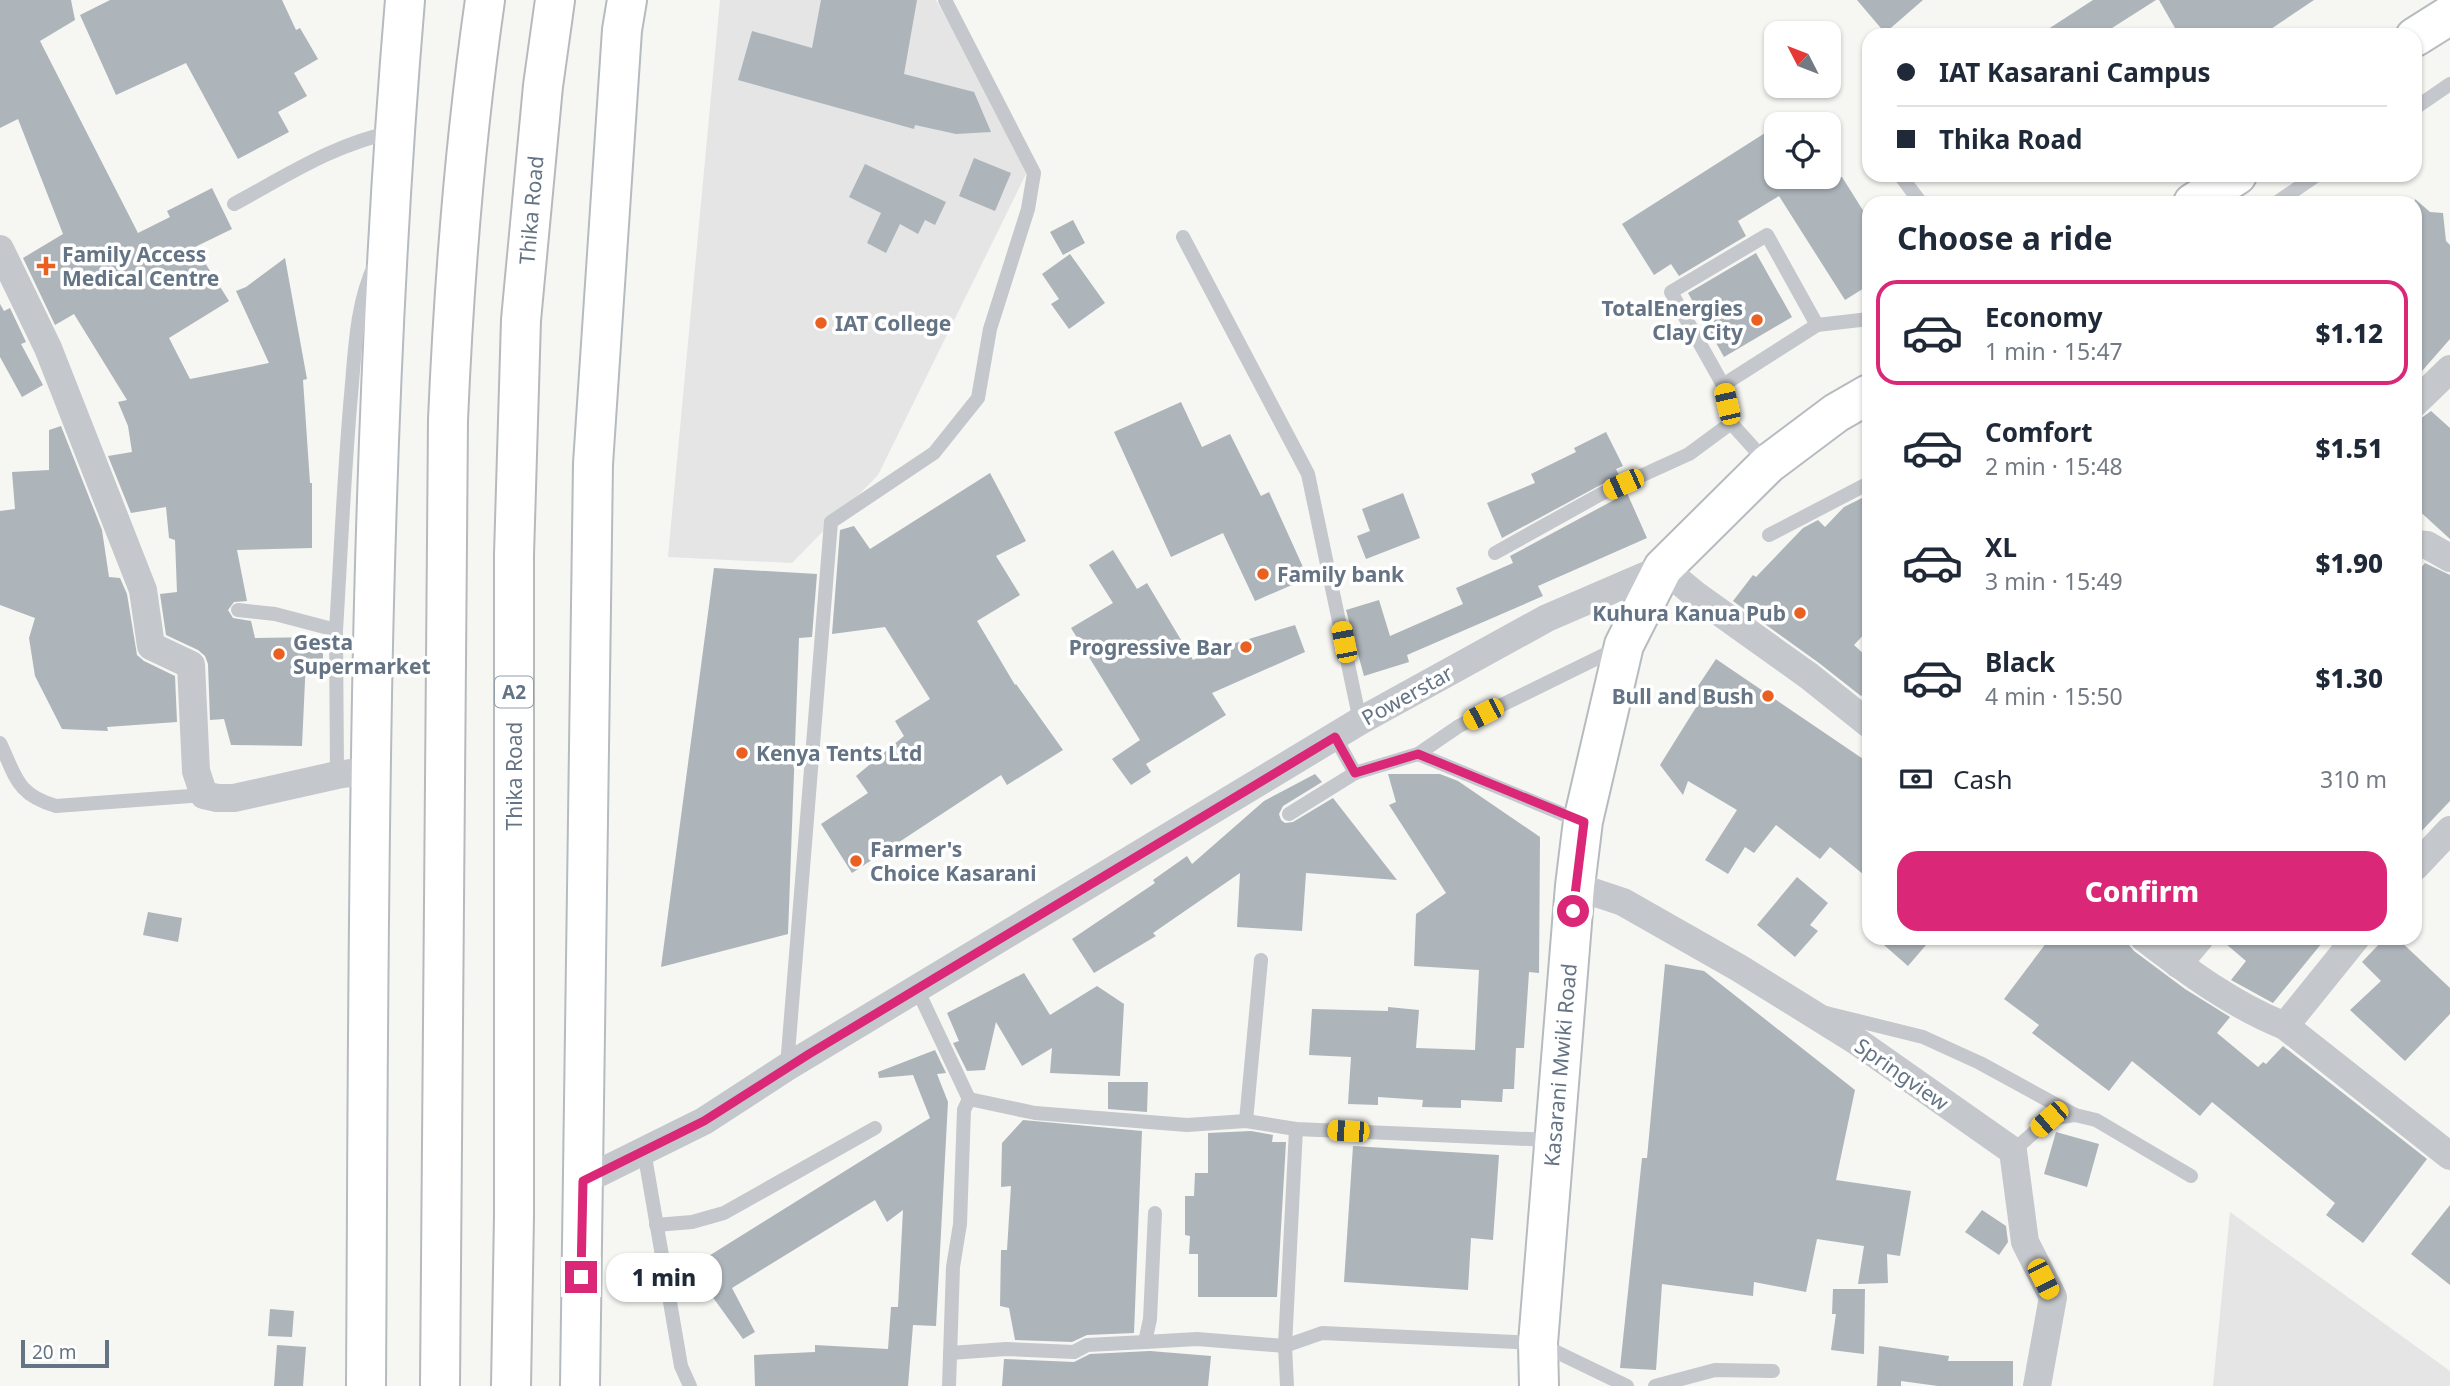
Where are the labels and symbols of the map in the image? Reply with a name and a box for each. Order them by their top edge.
north arrow [1764,21,1841,98]
street label: Thika Road [512,154,550,266]
place label: Family Access Medical Centre [62,240,219,292]
marker: Family Access Medical Centre [36,256,56,276]
place label: TotalEnergies Clay City [1602,294,1743,346]
place label: IAT College [835,309,951,337]
marker: TotalEnergies Clay City [1749,312,1765,328]
marker: IAT College [813,315,829,331]
car [1713,381,1742,427]
car [1600,466,1647,502]
place label: Family bank [1277,560,1405,588]
marker: Family bank [1255,566,1271,582]
place label: Kuhura Kanua Pub [1592,599,1786,627]
marker: Kuhura Kanua Pub [1792,605,1808,621]
car [1330,619,1359,665]
place label: Gesta Supermarket [293,628,431,680]
place label: Progressive Bar [1069,633,1233,661]
marker: Progressive Bar [1238,639,1254,655]
marker: Gesta Supermarket [271,646,287,662]
street label: Powerstar [1356,658,1458,732]
road number: A2 [495,677,533,708]
place label: Bull and Bush [1612,682,1754,710]
marker: Bull and Bush [1760,688,1776,704]
car [1460,695,1507,733]
street label: Thika Road [500,722,528,831]
place label: Kenya Tents Ltd [756,739,922,767]
marker: Kenya Tents Ltd [734,745,750,761]
place label: Farmer's Choice Kasarani [870,835,1037,887]
marker: Farmer's Choice Kasarani [848,853,864,869]
route start [1557,895,1589,927]
street label: Kasarani Mwiki Road [1537,962,1583,1168]
street label: Springview [1850,1031,1955,1117]
car [2027,1097,2072,1141]
car [1327,1119,1370,1143]
callout: 1 min [606,1252,721,1302]
car [2025,1256,2062,1302]
route end [565,1261,597,1293]
scale bar [21,1337,108,1369]

